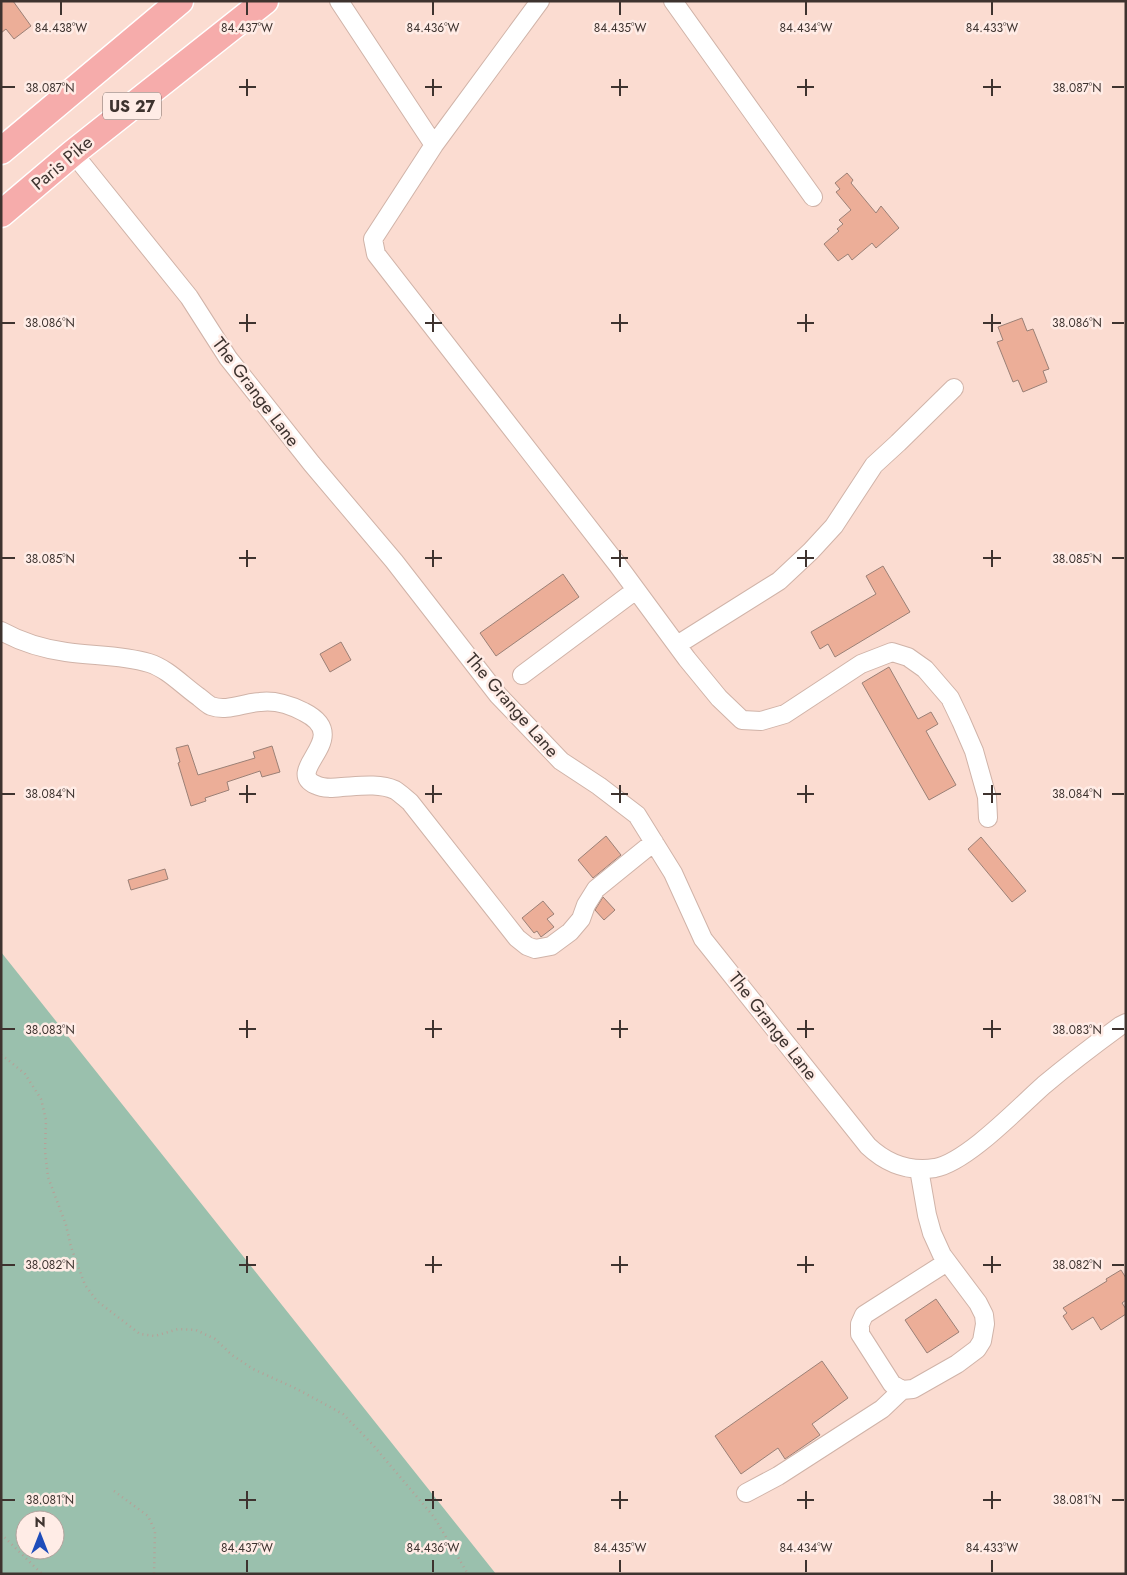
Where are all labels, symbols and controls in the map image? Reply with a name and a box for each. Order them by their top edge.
text: 84.438°W [35,19,87,37]
text: 84.437°W [221,19,273,37]
text: 84.436°W [407,19,460,37]
text: 84.435°W [594,19,646,37]
text: 84.434°W [780,19,833,37]
text: 84.433°W [966,19,1018,37]
text: 38.087°N [25,79,75,97]
text: 38.087°N [1052,79,1102,97]
road number: US 27 [103,92,161,120]
street label: Paris Pike [26,130,98,196]
text: 38.086°N [25,314,75,332]
text: 38.086°N [1052,314,1102,332]
street label: The Grange Lane [206,332,306,452]
text: 38.085°N [25,550,75,568]
text: 38.085°N [1052,550,1102,568]
street label: The Grange Lane [459,647,565,763]
text: 38.084°N [25,785,75,803]
text: 38.084°N [1052,785,1102,803]
street label: The Grange Lane [722,966,824,1086]
text: 38.083°N [25,1021,75,1039]
text: 38.083°N [1052,1021,1102,1039]
text: 38.082°N [25,1256,75,1274]
text: 38.082°N [1052,1256,1102,1274]
text: 38.081°N [26,1491,74,1509]
text: 38.081°N [1053,1491,1101,1509]
north arrow [15,1510,65,1560]
text: N [34,1512,46,1532]
text: 84.437°W [221,1539,273,1557]
text: 84.436°W [407,1539,460,1557]
text: 84.435°W [594,1539,646,1557]
text: 84.434°W [780,1539,833,1557]
text: 84.433°W [966,1539,1018,1557]

